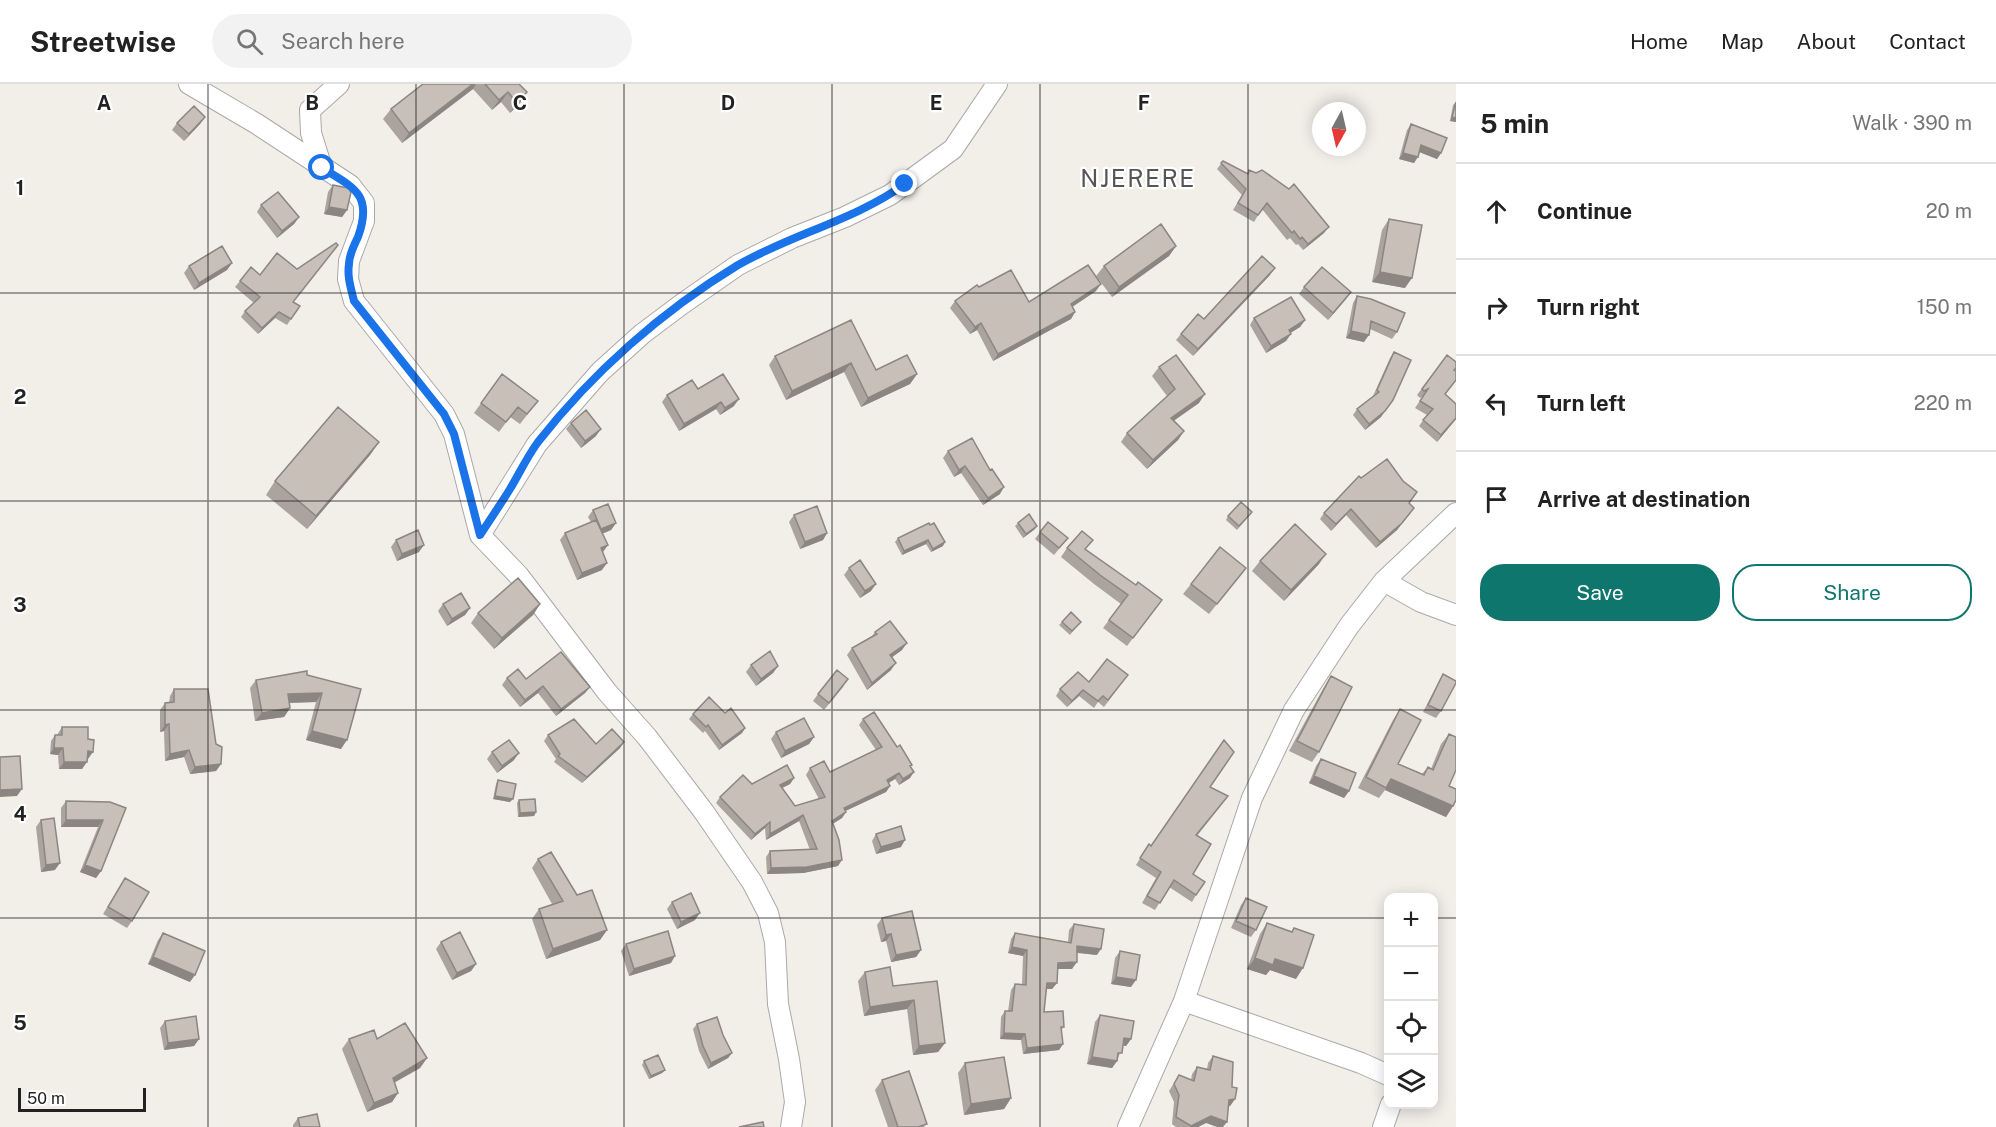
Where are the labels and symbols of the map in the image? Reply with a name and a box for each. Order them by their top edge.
text: A [97,91,111,115]
text: B [305,91,319,115]
text: C [513,91,527,115]
text: D [721,91,735,115]
text: E [930,91,942,115]
text: F [1138,91,1150,115]
north arrow [1312,102,1366,156]
route start [308,154,334,180]
district label: NJERERE [1080,164,1196,192]
route end [891,170,917,196]
text: 1 [16,176,24,200]
text: 2 [14,385,26,409]
text: 3 [13,593,27,617]
text: 4 [13,802,27,826]
text: 5 [13,1011,27,1035]
scale bar [18,1085,146,1112]

